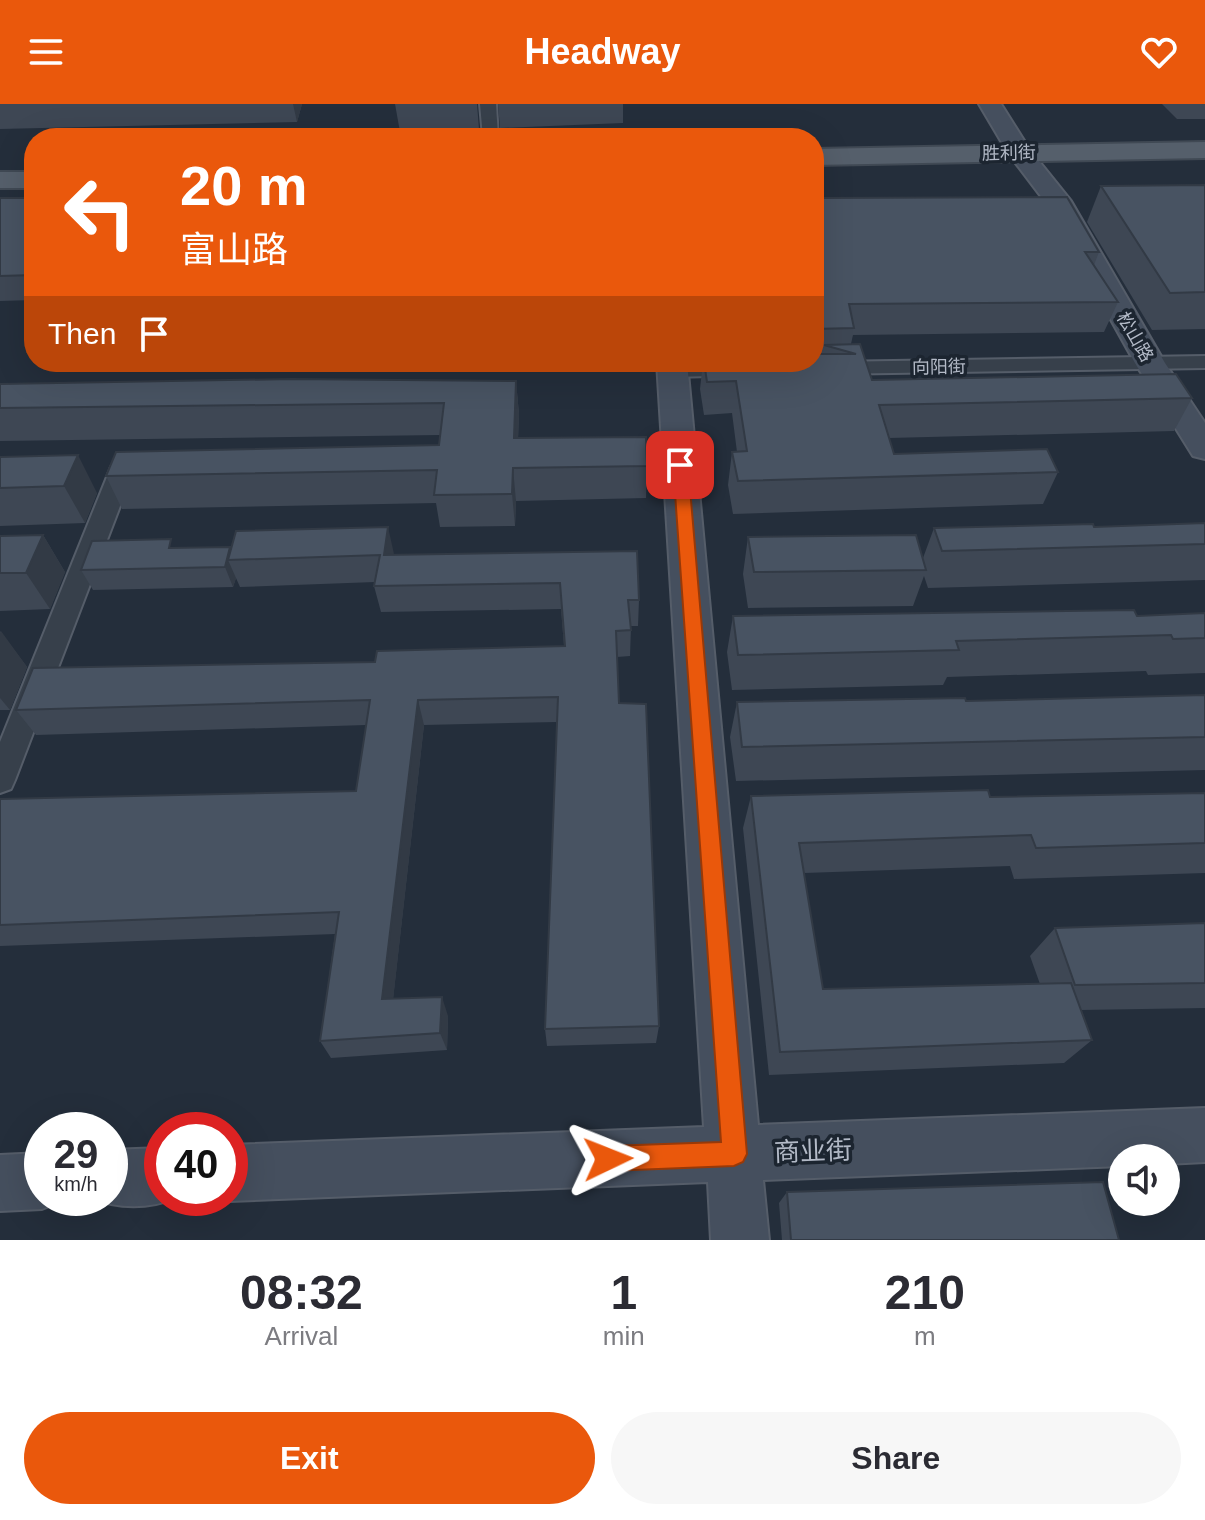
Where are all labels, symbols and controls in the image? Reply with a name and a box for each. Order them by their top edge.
icon: menu [24,30,68,74]
icon: heart [1137,30,1181,74]
text: Headway [524,31,681,72]
street label: 胜利街 [982,143,1036,163]
text: 20 m [180,154,308,217]
icon: left [48,160,152,264]
text: 富山路 [180,229,288,270]
street label: 松山路 [1113,309,1157,365]
icon: arrive [132,312,176,356]
text: Then [48,317,116,350]
street label: 向阳街 [912,357,966,377]
pin [646,431,714,499]
icon: arrive [658,443,702,487]
speed limit sign: 40 [144,1112,248,1216]
position arrow [566,1117,650,1201]
text: 29 [54,1132,98,1176]
street label: 商业街 [773,1135,853,1167]
map controls [1108,1144,1180,1216]
button: sound [1108,1144,1180,1216]
text: km/h [54,1173,98,1195]
text: 08:32 [240,1266,363,1319]
text: 1 [610,1266,637,1319]
text: 210 [885,1266,965,1319]
text: Arrival [265,1321,338,1351]
text: min [603,1321,645,1351]
text: m [914,1321,936,1351]
button: Exit [24,1412,595,1504]
button: Share [611,1412,1181,1504]

